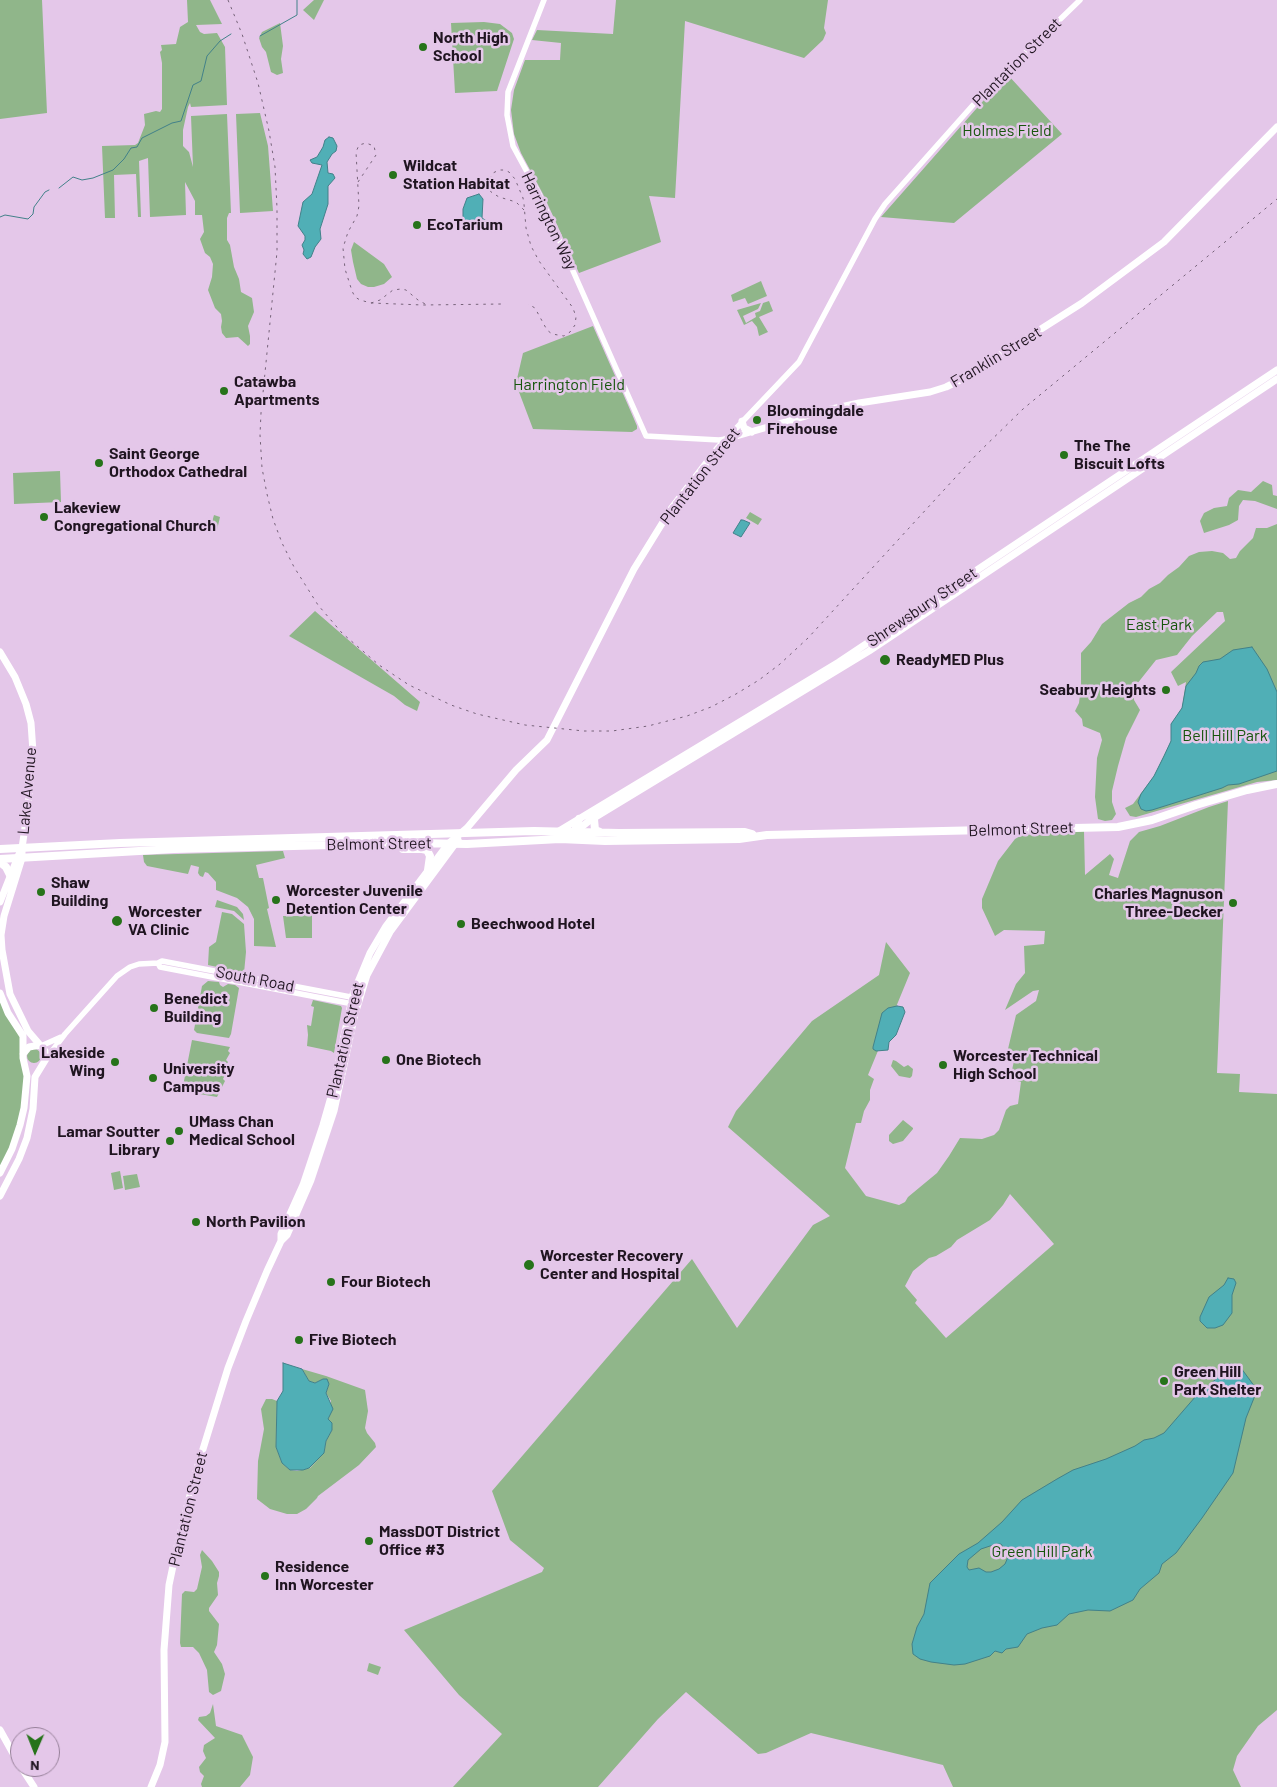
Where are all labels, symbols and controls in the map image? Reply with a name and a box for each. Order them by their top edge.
street label: Plantation Street [968,13,1066,111]
place label: North High School [433,28,509,66]
marker: North High School [417,41,429,53]
park label: Holmes Field [962,121,1052,141]
place label: Wildcat Station Habitat [403,156,510,194]
marker: Wildcat Station Habitat [387,169,399,181]
street label: Harrington Way [517,169,581,273]
place label: EcoTarium [427,215,503,235]
marker: EcoTarium [411,219,423,231]
street label: Franklin Street [947,322,1045,392]
place label: Catawba Apartments [234,372,319,410]
park label: Harrington Field [513,375,625,395]
marker: Catawba Apartments [218,385,230,397]
place label: Bloomingdale Firehouse [767,401,864,439]
marker: Bloomingdale Firehouse [751,414,763,426]
street label: Plantation Street [656,424,744,528]
place label: The The Biscuit Lofts [1074,436,1165,474]
place label: Saint George Orthodox Cathedral [109,444,247,482]
marker: The The Biscuit Lofts [1058,449,1070,461]
marker: Saint George Orthodox Cathedral [93,457,105,469]
place label: Lakeview Congregational Church [54,498,216,536]
marker: Lakeview Congregational Church [38,511,50,523]
street label: Shrewsbury Street [863,563,981,651]
park label: East Park [1126,615,1192,635]
place label: ReadyMED Plus [896,650,1004,670]
marker: ReadyMED Plus [878,653,892,667]
place label: Seabury Heights [1039,680,1156,700]
marker: Seabury Heights [1160,684,1172,696]
park label: Bell Hill Park [1182,726,1268,746]
street label: Lake Avenue [14,747,40,835]
street label: Belmont Street [968,818,1074,840]
street label: Belmont Street [326,833,432,855]
place label: Shaw Building [51,873,108,911]
place label: Worcester Juvenile Detention Center [286,881,423,919]
place label: Charles Magnuson Three-Decker [1094,884,1223,922]
marker: Shaw Building [35,886,47,898]
marker: Worcester Juvenile Detention Center [270,894,282,906]
marker: Charles Magnuson Three-Decker [1227,897,1239,909]
place label: Worcester VA Clinic [128,902,202,940]
marker: Worcester VA Clinic [110,914,124,928]
place label: Beechwood Hotel [471,914,595,934]
marker: Beechwood Hotel [455,918,467,930]
street label: South Road [214,962,296,996]
street label: Plantation Street [322,980,368,1100]
place label: Benedict Building [164,989,228,1027]
marker: Benedict Building [148,1002,160,1014]
place label: Lakeside Wing [41,1043,105,1081]
place label: Worcester Technical High School [953,1046,1098,1084]
place label: One Biotech [396,1050,481,1070]
marker: One Biotech [380,1054,392,1066]
marker: Lakeside Wing [109,1056,121,1068]
place label: University Campus [163,1059,235,1097]
marker: Worcester Technical High School [937,1059,949,1071]
marker: University Campus [147,1072,159,1084]
place label: UMass Chan Medical School [189,1112,295,1150]
place label: Lamar Soutter Library [57,1122,160,1160]
marker: UMass Chan Medical School [173,1125,185,1137]
marker: Lamar Soutter Library [164,1135,176,1147]
place label: North Pavilion [206,1212,306,1232]
marker: North Pavilion [190,1216,202,1228]
place label: Worcester Recovery Center and Hospital [540,1246,683,1284]
marker: Worcester Recovery Center and Hospital [522,1258,536,1272]
place label: Four Biotech [341,1272,431,1292]
marker: Four Biotech [325,1276,337,1288]
place label: Five Biotech [309,1330,397,1350]
marker: Five Biotech [293,1334,305,1346]
place label: Green Hill Park Shelter [1174,1362,1261,1400]
marker: Green Hill Park Shelter [1158,1375,1170,1387]
street label: Plantation Street [164,1449,212,1569]
place label: MassDOT District Office #3 [379,1522,500,1560]
marker: MassDOT District Office #3 [363,1535,375,1547]
park label: Green Hill Park [992,1542,1092,1562]
place label: Residence Inn Worcester [275,1557,374,1595]
marker: Residence Inn Worcester [259,1570,271,1582]
north arrow [10,1727,60,1777]
text: N [30,1758,40,1775]

